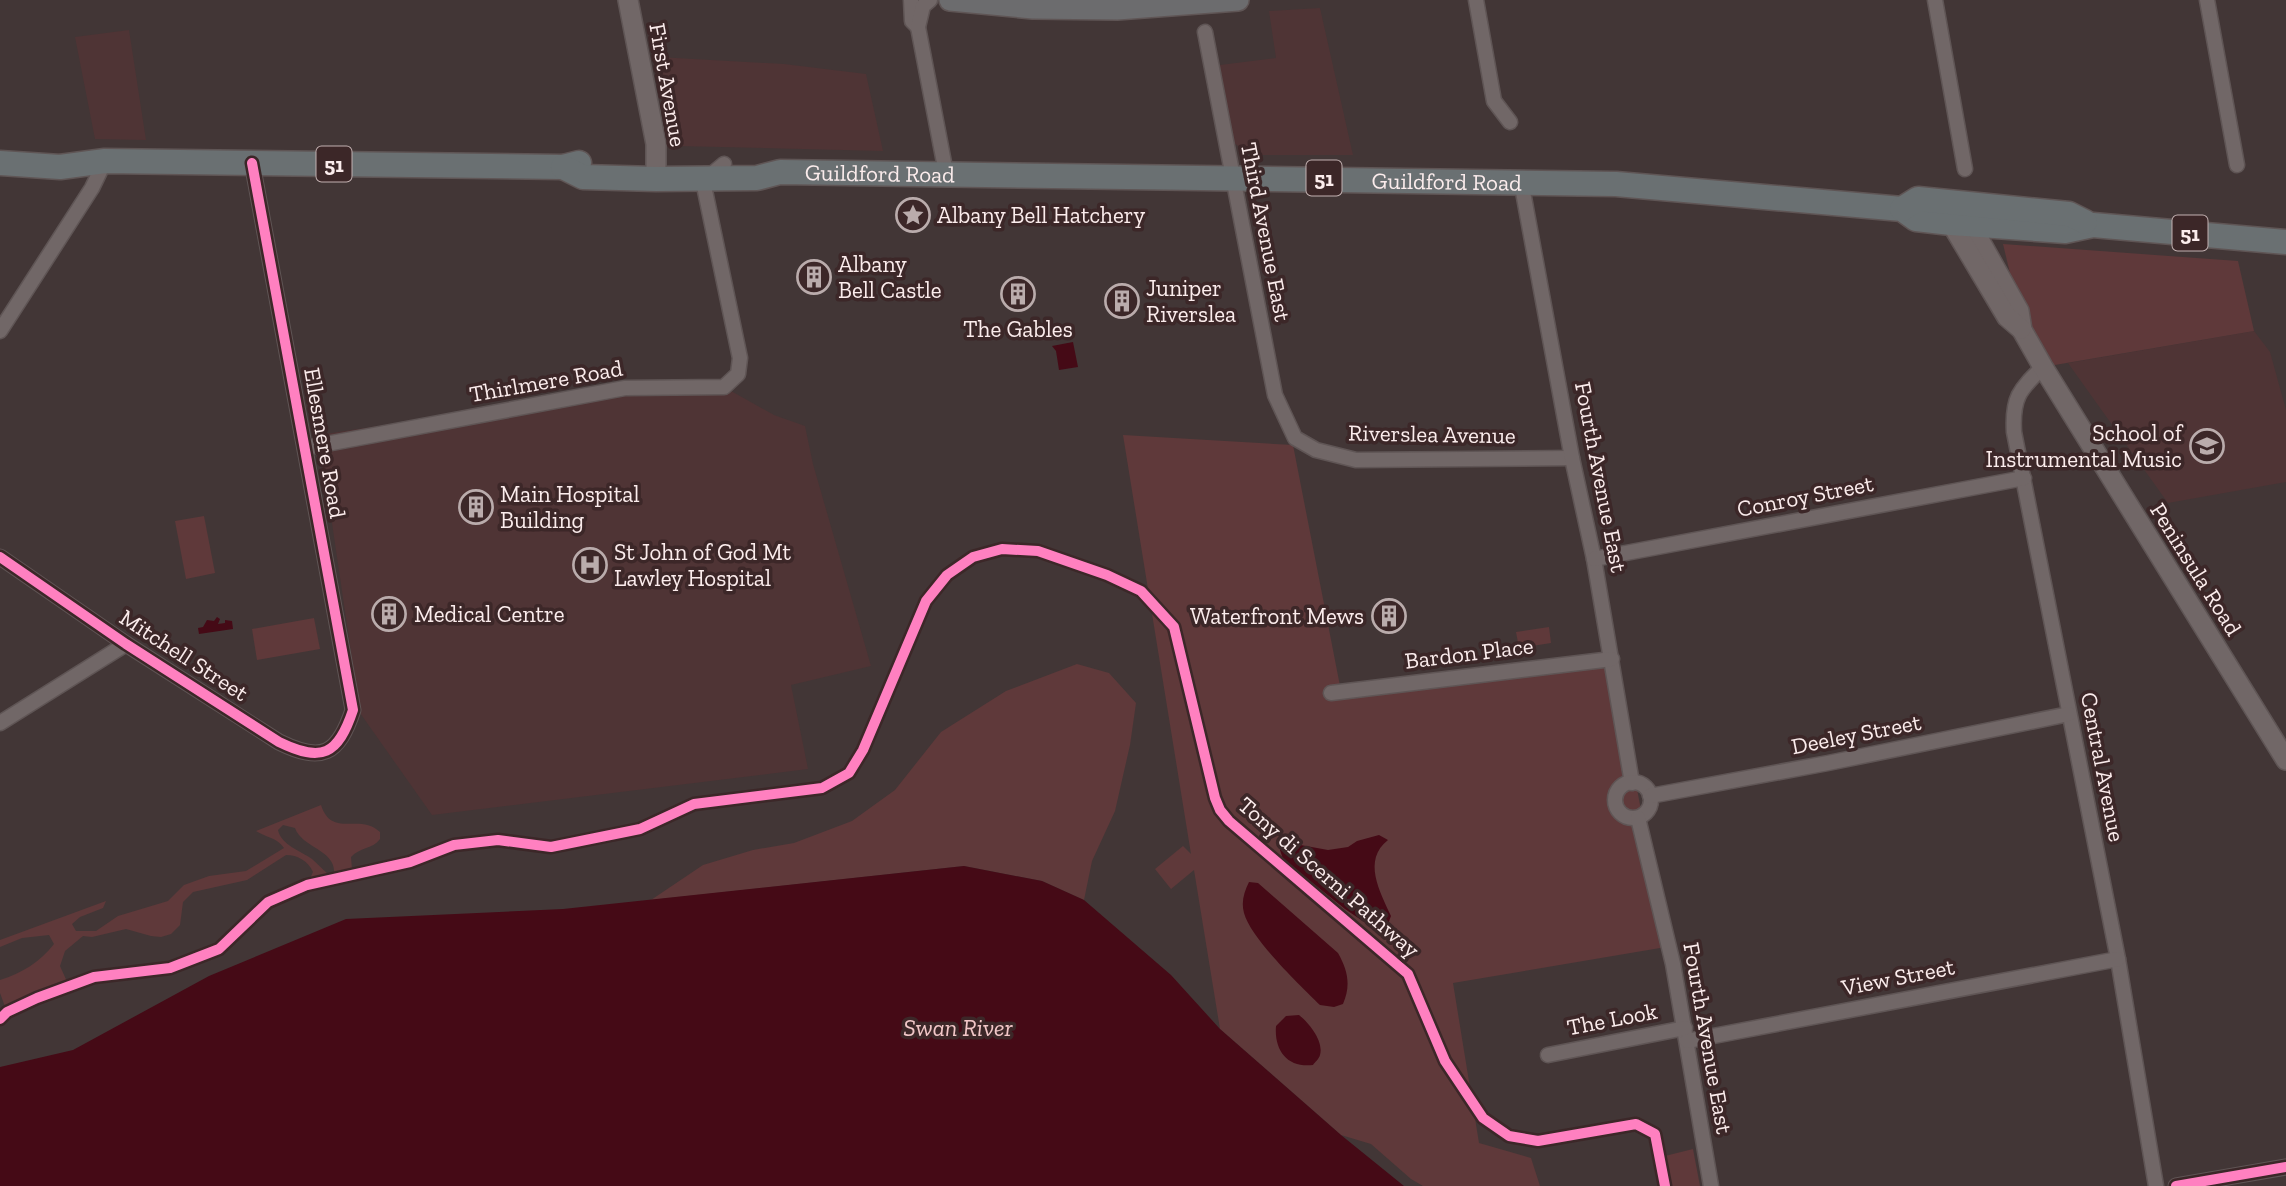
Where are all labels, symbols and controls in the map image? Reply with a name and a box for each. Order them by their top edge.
street label: First Avenue [643,21,693,149]
street label: Third Avenue East [1235,140,1297,324]
road number: 51 [316,146,352,182]
street label: Guildford Road [805,158,955,189]
road number: 51 [1306,160,1342,196]
street label: Guildford Road [1372,166,1522,197]
place icon: Albany Bell Hatchery [894,196,932,234]
place label: Albany Bell Hatchery [937,201,1145,229]
road number: 51 [2172,216,2208,250]
place label: Albany Bell Castle [838,250,942,304]
building icon: Albany Bell Castle [795,258,833,296]
place label: Juniper Riverslea [1146,274,1236,328]
building icon: The Gables [999,275,1037,313]
building icon: Juniper Riverslea [1103,282,1141,320]
place label: The Gables [963,315,1073,343]
street label: Thirlmere Road [467,354,625,408]
street label: Ellesmere Road [298,366,352,521]
street label: Fourth Avenue East [1569,379,1633,575]
street label: Riverslea Avenue [1348,419,1516,449]
place label: School of Instrumental Music [1986,419,2184,473]
school or university icon: School of Instrumental Music [2188,427,2226,465]
street label: Conroy Street [1735,469,1876,523]
place label: Main Hospital Building [500,480,640,534]
building icon: Main Hospital Building [457,488,495,526]
street label: Peninsula Road [2144,497,2248,641]
place label: St John of God Mt Lawley Hospital [614,538,791,592]
hospital icon: St John of God Mt Lawley Hospital [571,546,609,584]
building icon: Medical Centre [370,595,408,633]
building icon: Waterfront Mews [1370,597,1408,635]
place label: Medical Centre [414,600,565,628]
place label: Waterfront Mews [1190,602,1364,630]
street label: Mitchell Street [114,603,254,707]
street label: Bardon Place [1403,631,1535,675]
street label: Central Avenue [2075,690,2131,844]
street label: Deeley Street [1789,708,1924,760]
street label: Tony di Scerni Pathway [1233,791,1426,964]
street label: Fourth Avenue East [1677,940,1739,1136]
street label: View Street [1838,952,1957,1002]
street label: The Look [1565,997,1660,1041]
water label: Swan River [903,1013,1013,1042]

